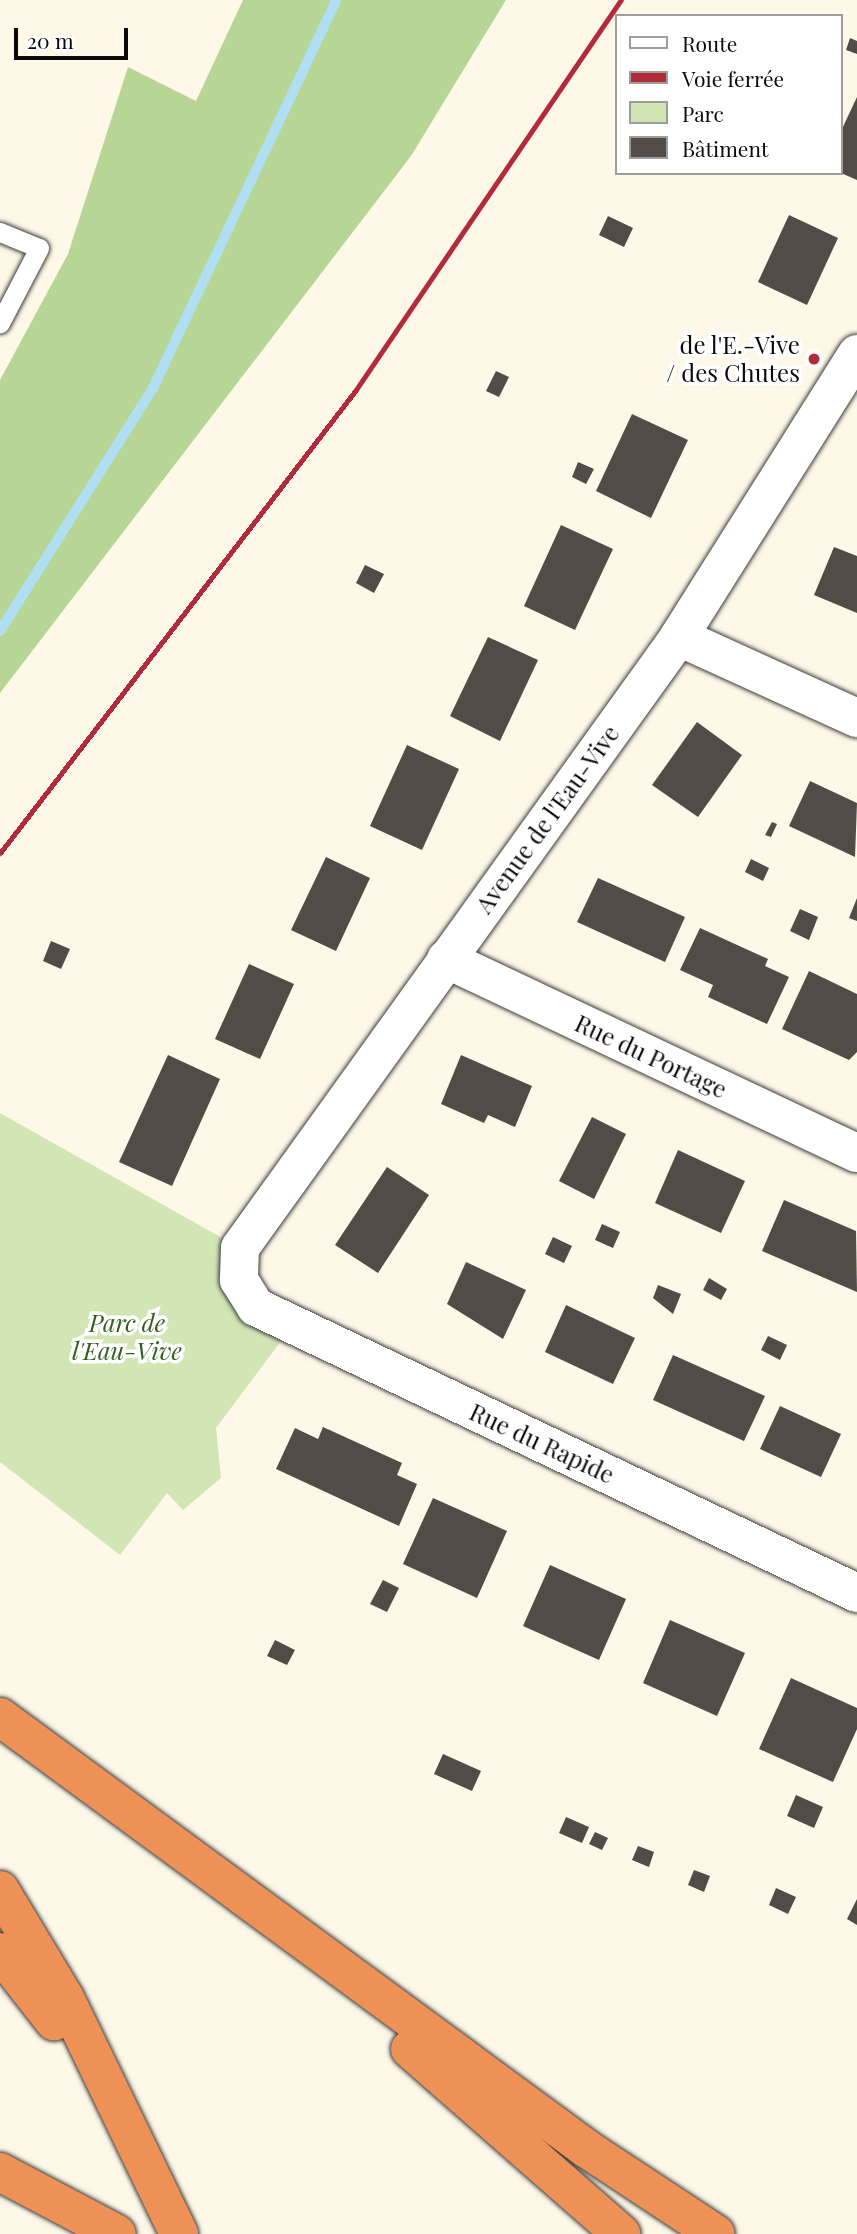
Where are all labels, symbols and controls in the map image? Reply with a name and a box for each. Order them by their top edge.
scale bar [18,14,131,58]
legend [616,14,843,175]
text: 20 m [27,26,74,54]
text: Route [682,29,737,57]
text: Voie ferrée [682,64,784,92]
text: Parc [682,99,724,127]
text: Bâtiment [682,134,768,162]
place label: de l'E.-Vive / des Chutes [666,331,800,387]
marker: de l'E.-Vive / des Chutes [806,351,822,367]
street label: Avenue de l'Eau-Vive [469,719,625,919]
street label: Rue du Portage [571,1008,731,1104]
park label: Parc de l'Eau-Vive [72,1309,182,1365]
street label: Rue du Rapide [465,1397,619,1489]

